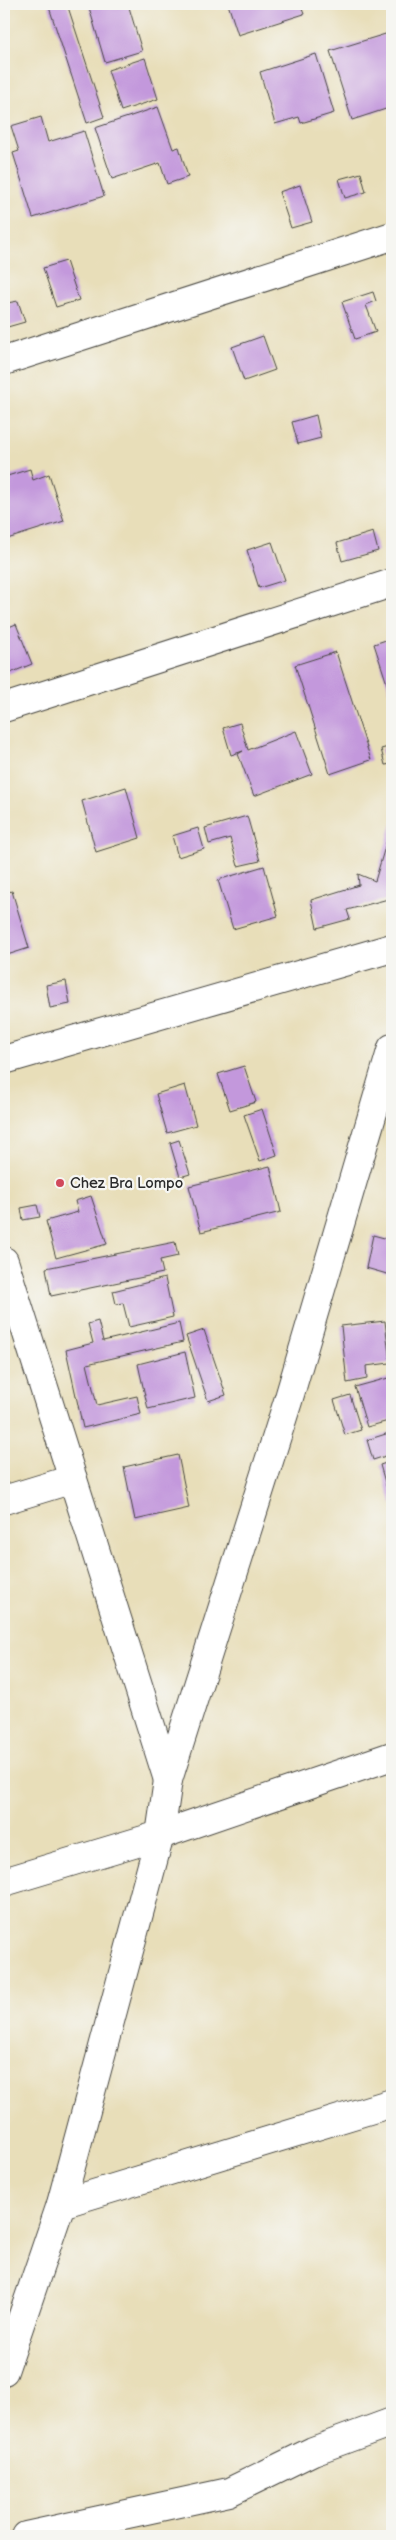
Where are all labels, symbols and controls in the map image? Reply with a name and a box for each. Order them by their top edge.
place label: Chez Bra Lompo [70,1174,183,1193]
marker: Chez Bra Lompo [54,1177,66,1189]

